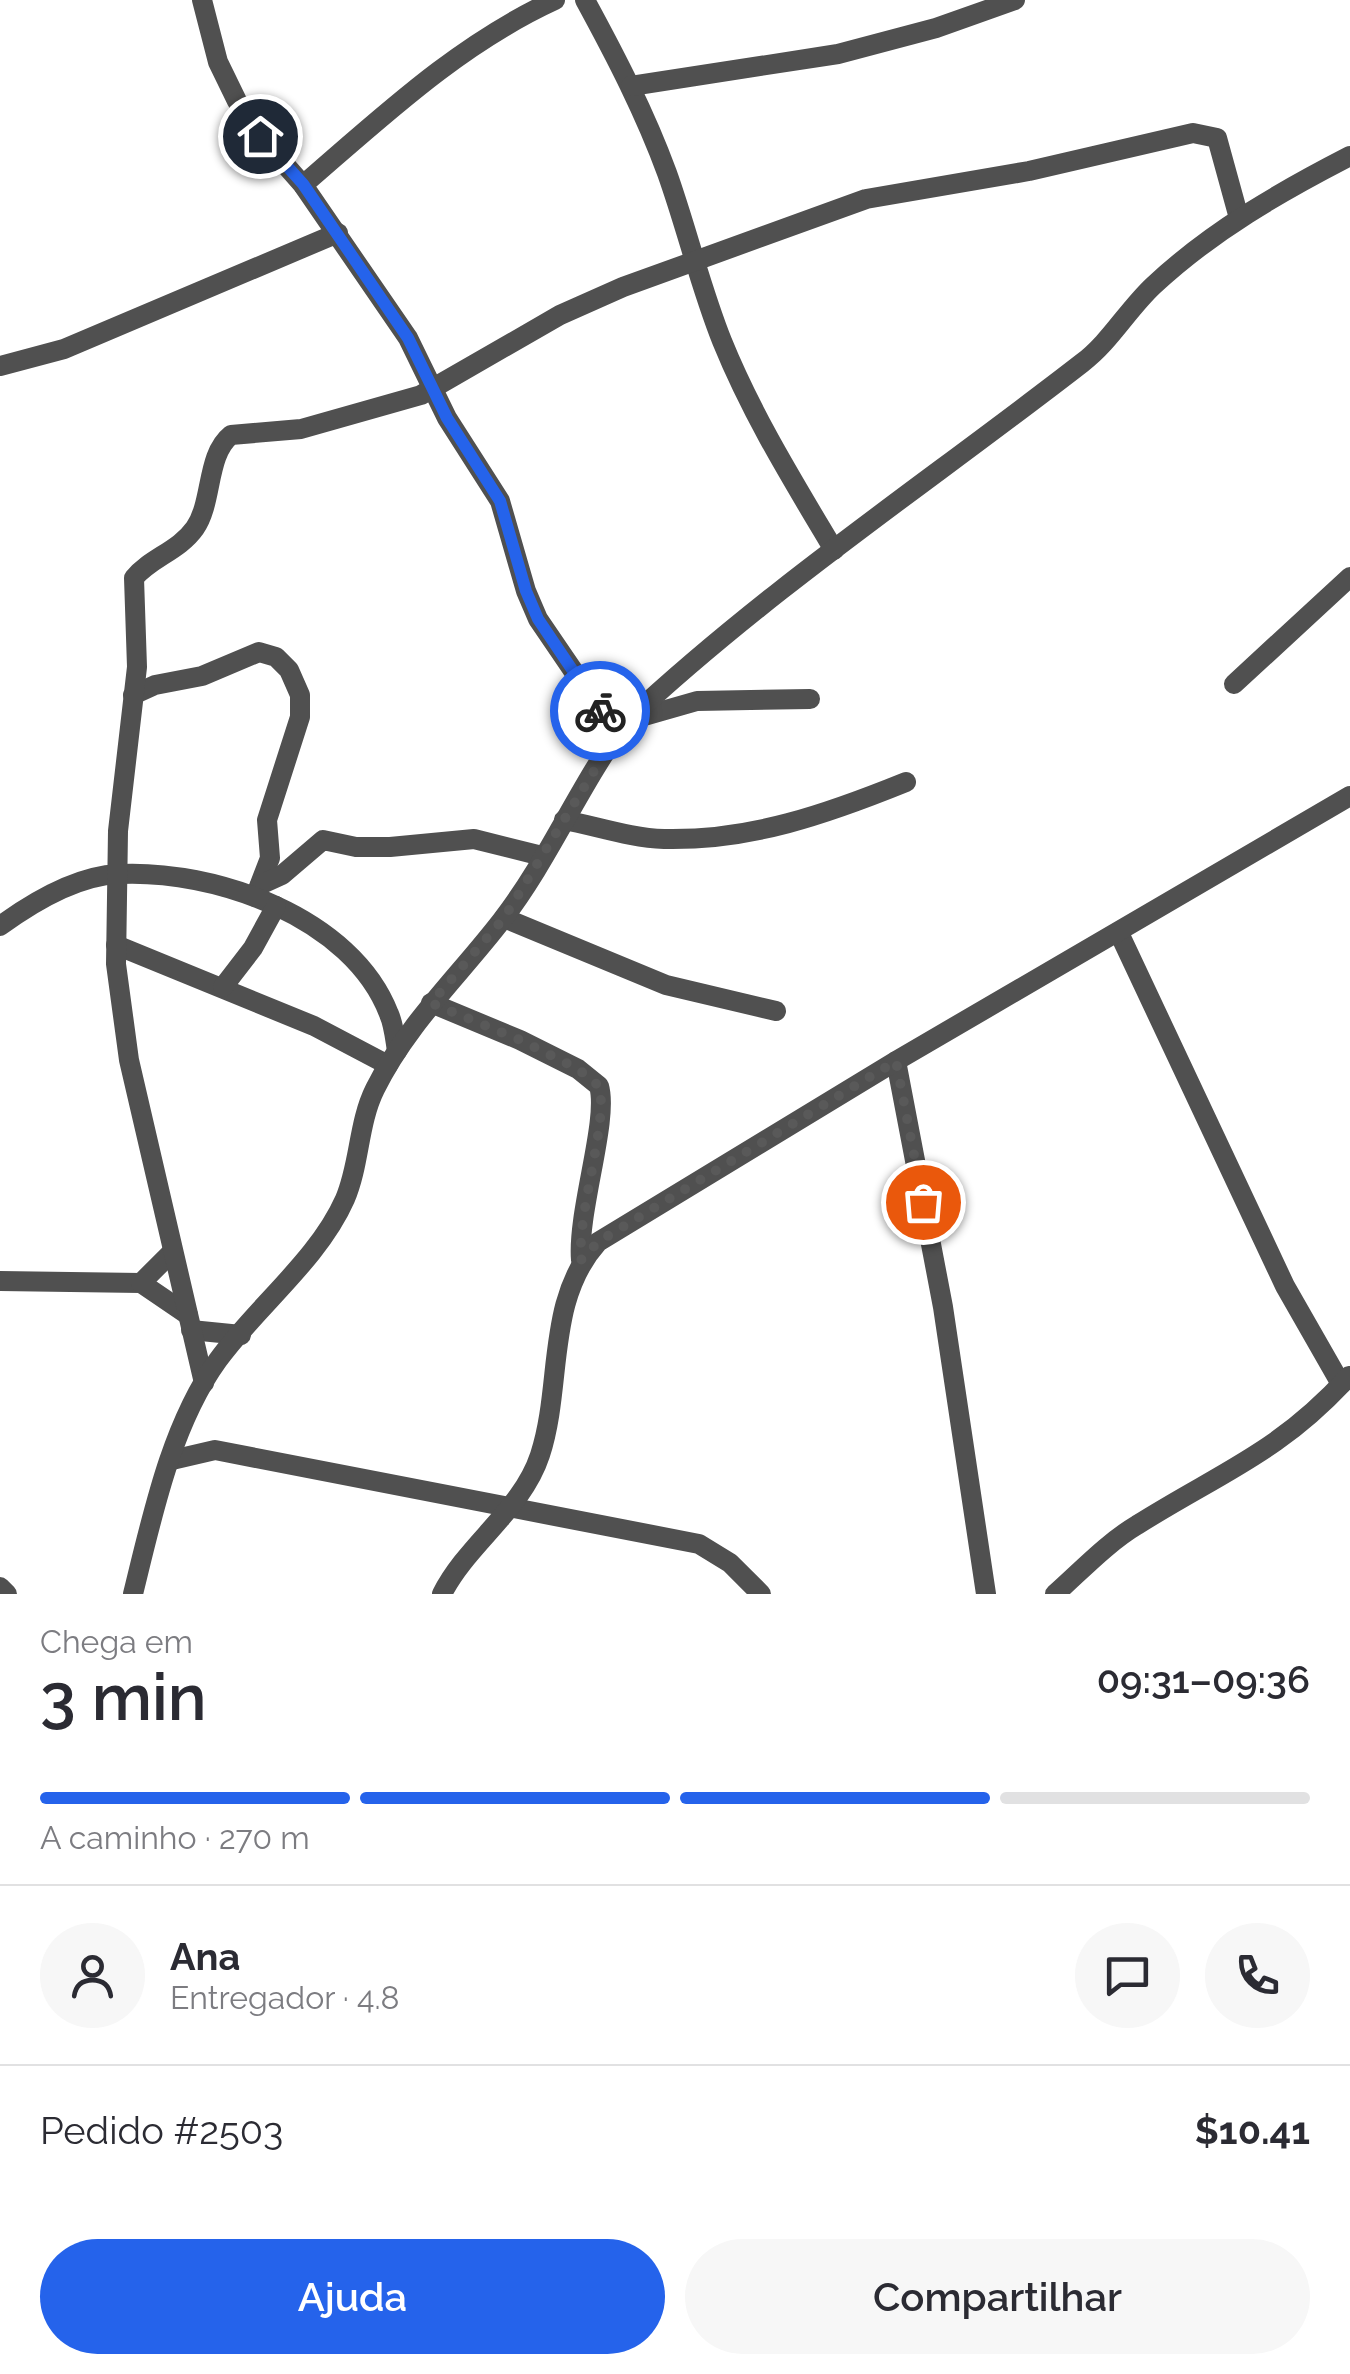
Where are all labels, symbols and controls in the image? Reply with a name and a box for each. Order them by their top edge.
pin [218,94,303,179]
icon: home [233,109,288,164]
courier [550,661,650,761]
icon: bike [573,684,628,739]
pin [881,1160,966,1245]
icon: bag [896,1175,951,1230]
text: Chega em [40,1623,193,1660]
text: 09:31–09:36 [1097,1657,1310,1702]
text: 3 min [40,1659,207,1735]
text: A caminho · 270 m [40,1819,310,1856]
button: person [40,1923,145,2028]
button: chat [1075,1923,1180,2028]
button: phone [1205,1923,1310,2028]
text: Ana [170,1934,240,1979]
text: Entregador · 4.8 [170,1979,400,2016]
text: Pedido #2503 [40,2108,283,2153]
text: $10.41 [1195,2108,1310,2153]
button: Ajuda [40,2239,665,2354]
button: Compartilhar [685,2239,1310,2354]

